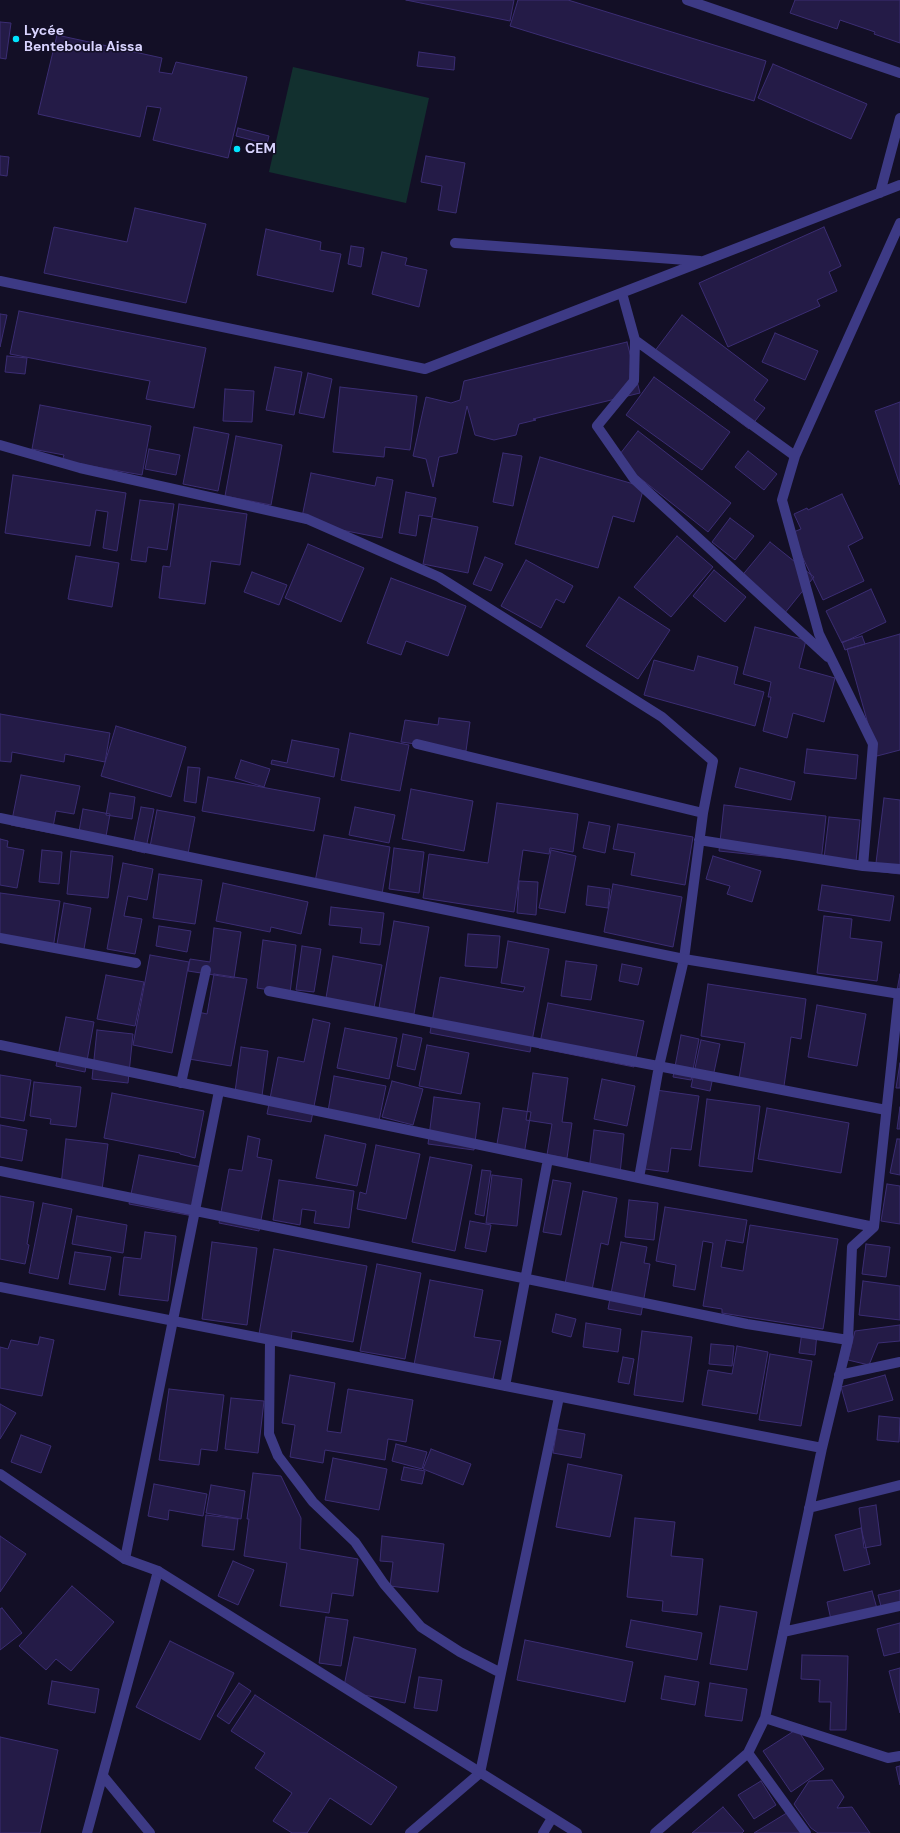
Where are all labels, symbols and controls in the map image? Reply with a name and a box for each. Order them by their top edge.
place label: Lycée Benteboula Aissa [24,23,143,56]
marker: Lycée Benteboula Aissa [11,34,21,44]
place label: CEM [245,141,276,157]
marker: CEM [232,144,242,154]

